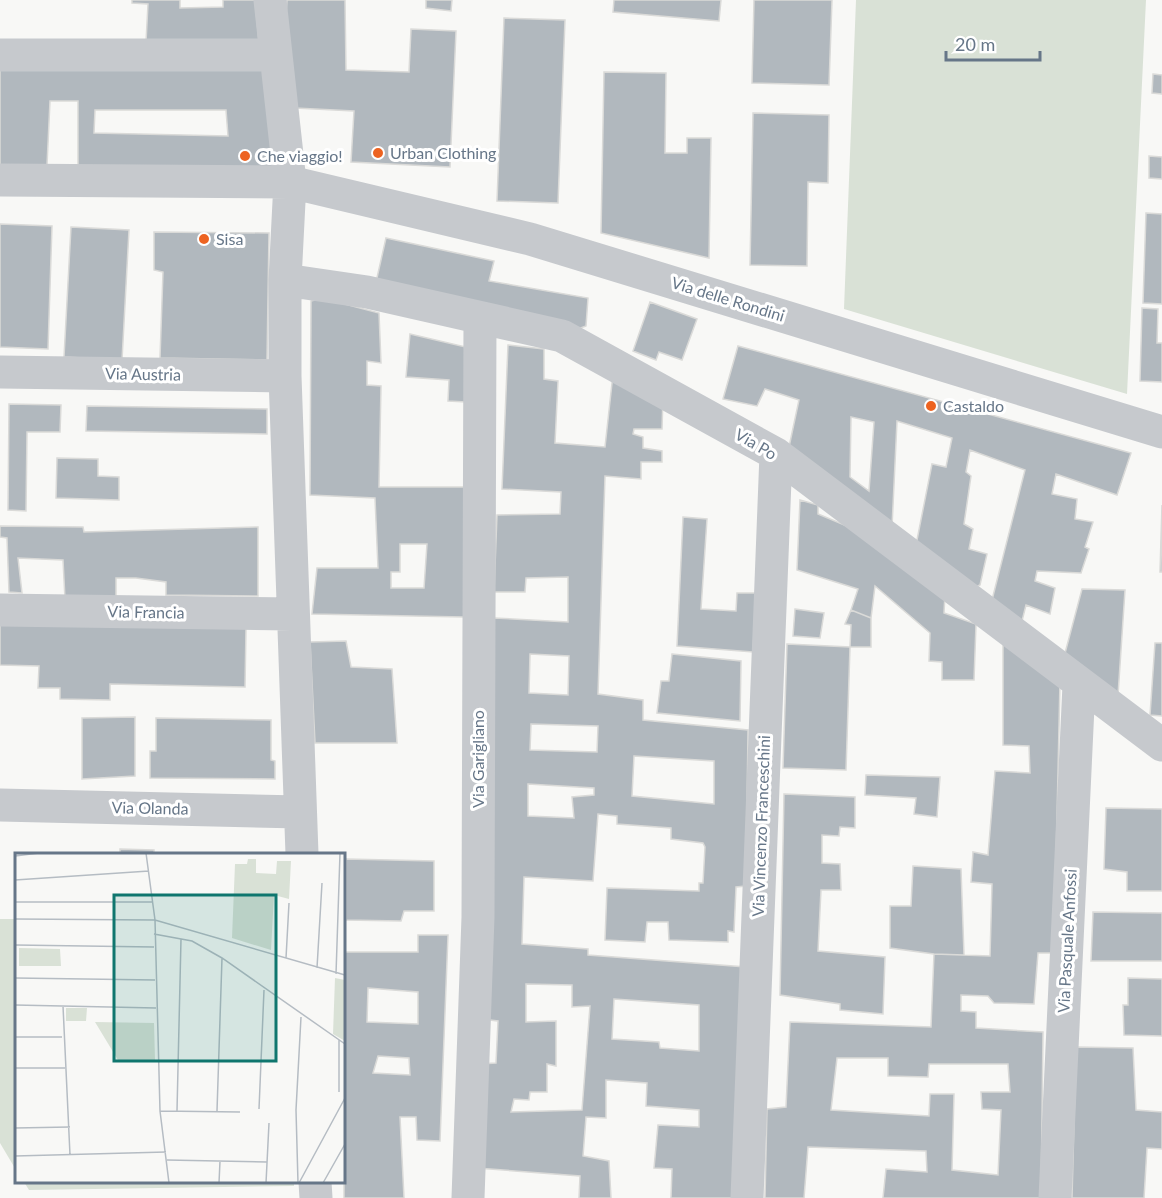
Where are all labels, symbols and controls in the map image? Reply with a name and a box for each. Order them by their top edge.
scale bar [946,24,1040,62]
text: 20 m [955,33,995,55]
place label: Urban Clothing [390,143,496,162]
place label: Che viaggio! [257,146,343,165]
marker: Urban Clothing [371,146,385,160]
marker: Che viaggio! [238,149,252,163]
place label: Sisa [216,229,243,248]
marker: Sisa [197,232,211,246]
street label: Via delle Rondini [669,272,787,325]
street label: Via Austria [105,363,181,384]
place label: Castaldo [943,396,1004,415]
marker: Castaldo [924,399,938,413]
street label: Via Po [732,424,780,463]
street label: Via Francia [107,601,185,622]
street label: Via Garigliano [468,710,487,808]
street label: Via Vincenzo Franceschini [748,735,773,917]
street label: Via Olanda [111,797,189,818]
inset map [15,853,345,1183]
street label: Via Pasquale Anfossi [1053,868,1080,1014]

